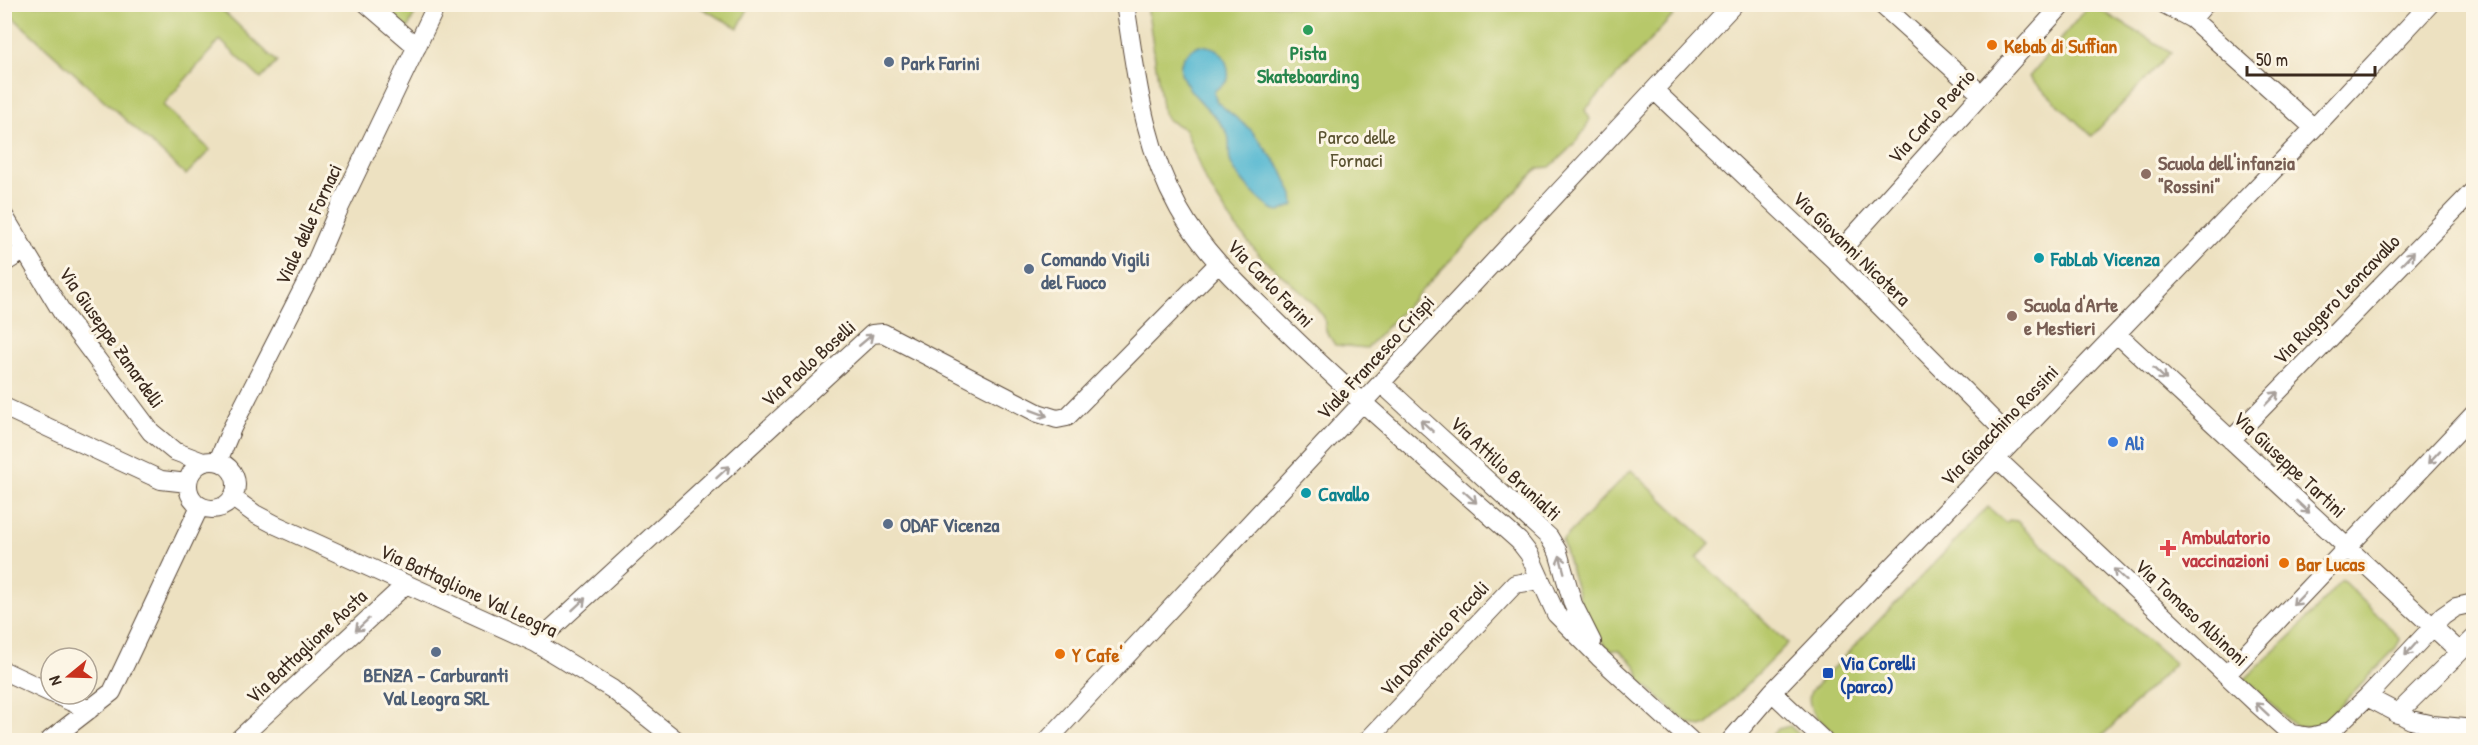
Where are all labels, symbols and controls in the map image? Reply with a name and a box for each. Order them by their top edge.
marker: Pista Skateboarding [1301,23,1315,37]
place label: Kebab di Suffian [2004,32,2117,59]
marker: Kebab di Suffian [1985,38,1999,52]
place label: Pista Skateboarding [1257,39,1359,90]
scale bar [2247,39,2374,77]
text: 50 m [2256,47,2288,72]
place label: Park Farini [901,49,980,76]
marker: Park Farini [882,55,896,69]
street label: Via Carlo Poerio [1881,63,1981,169]
park label: Parco delle Fornaci [1318,123,1396,173]
place label: Scuola dell'infanzia "Rossini" [2158,149,2295,199]
street label: Viale delle Fornaci [268,159,348,289]
marker: Scuola dell'infanzia "Rossini" [2139,167,2153,181]
street label: Via Giovanni Nicotera [1787,185,1917,312]
street label: Via Ruggero Leoncavallo [2267,228,2405,370]
street label: Via Carlo Farini [1222,233,1320,333]
place label: Comando Vigili del Fuoco [1041,245,1150,295]
place label: FabLab Vicenza [2050,245,2160,272]
one-way arrow [2400,250,2415,265]
marker: FabLab Vicenza [2032,251,2046,265]
street label: Via Giuseppe Zanardelli [53,261,171,413]
marker: Comando Vigili del Fuoco [1022,262,1036,276]
street label: Viale Francesco Crispi [1310,289,1440,425]
place label: Scuola d'Arte e Mestieri [2024,291,2118,341]
marker: Scuola d'Arte e Mestieri [2005,309,2019,323]
street label: Via Paolo Boselli [755,313,861,413]
one-way arrow [858,333,873,347]
street label: Via Gioacchino Rossini [1934,359,2064,491]
one-way arrow [2153,367,2168,381]
one-way arrow [2265,390,2279,405]
street label: Via Giuseppe Tartini [2228,405,2352,523]
one-way arrow [1030,408,1048,419]
street label: Via Attilio Brunialti [1445,410,1567,526]
one-way arrow [1420,419,1435,433]
place label: Alì [2125,429,2145,456]
marker: Alì [2106,435,2120,449]
one-way arrow [2427,449,2441,464]
one-way arrow [715,464,730,479]
place label: Cavallo [1318,480,1369,507]
marker: Cavallo [1299,486,1313,500]
one-way arrow [1462,490,1477,504]
one-way arrow [2295,500,2310,514]
place label: ODAF Vicenza [900,511,1000,538]
marker: ODAF Vicenza [881,517,895,531]
place label: Ambulatorio vaccinazioni [2182,523,2270,573]
street label: Via Battaglione Val Leogra [376,537,562,643]
marker: Ambulatorio vaccinazioni [2159,539,2177,557]
place label: Bar Lucas [2296,550,2365,577]
street label: Via Tomaso Albinoni [2129,552,2255,672]
one-way arrow [1556,555,1567,574]
marker: Bar Lucas [2277,556,2291,570]
one-way arrow [2113,568,2128,582]
street label: Via Domenico Piccoli [1373,574,1495,702]
street label: Via Battaglione Aosta [240,583,372,709]
one-way arrow [2292,591,2307,606]
one-way arrow [571,597,586,611]
one-way arrow [355,618,370,632]
place label: Y Cafe' [1072,641,1123,668]
one-way arrow [2404,641,2418,656]
marker: BENZA - Carburanti Val Leogra SRL [429,645,443,659]
north arrow [39,646,99,706]
marker: Y Cafe' [1053,647,1067,661]
place label: Via Corelli (parco) [1840,649,1916,700]
place label: BENZA - Carburanti Val Leogra SRL [363,661,509,712]
marker: Via Corelli (parco) [1821,666,1835,680]
text: N [43,673,67,688]
one-way arrow [2255,702,2270,716]

